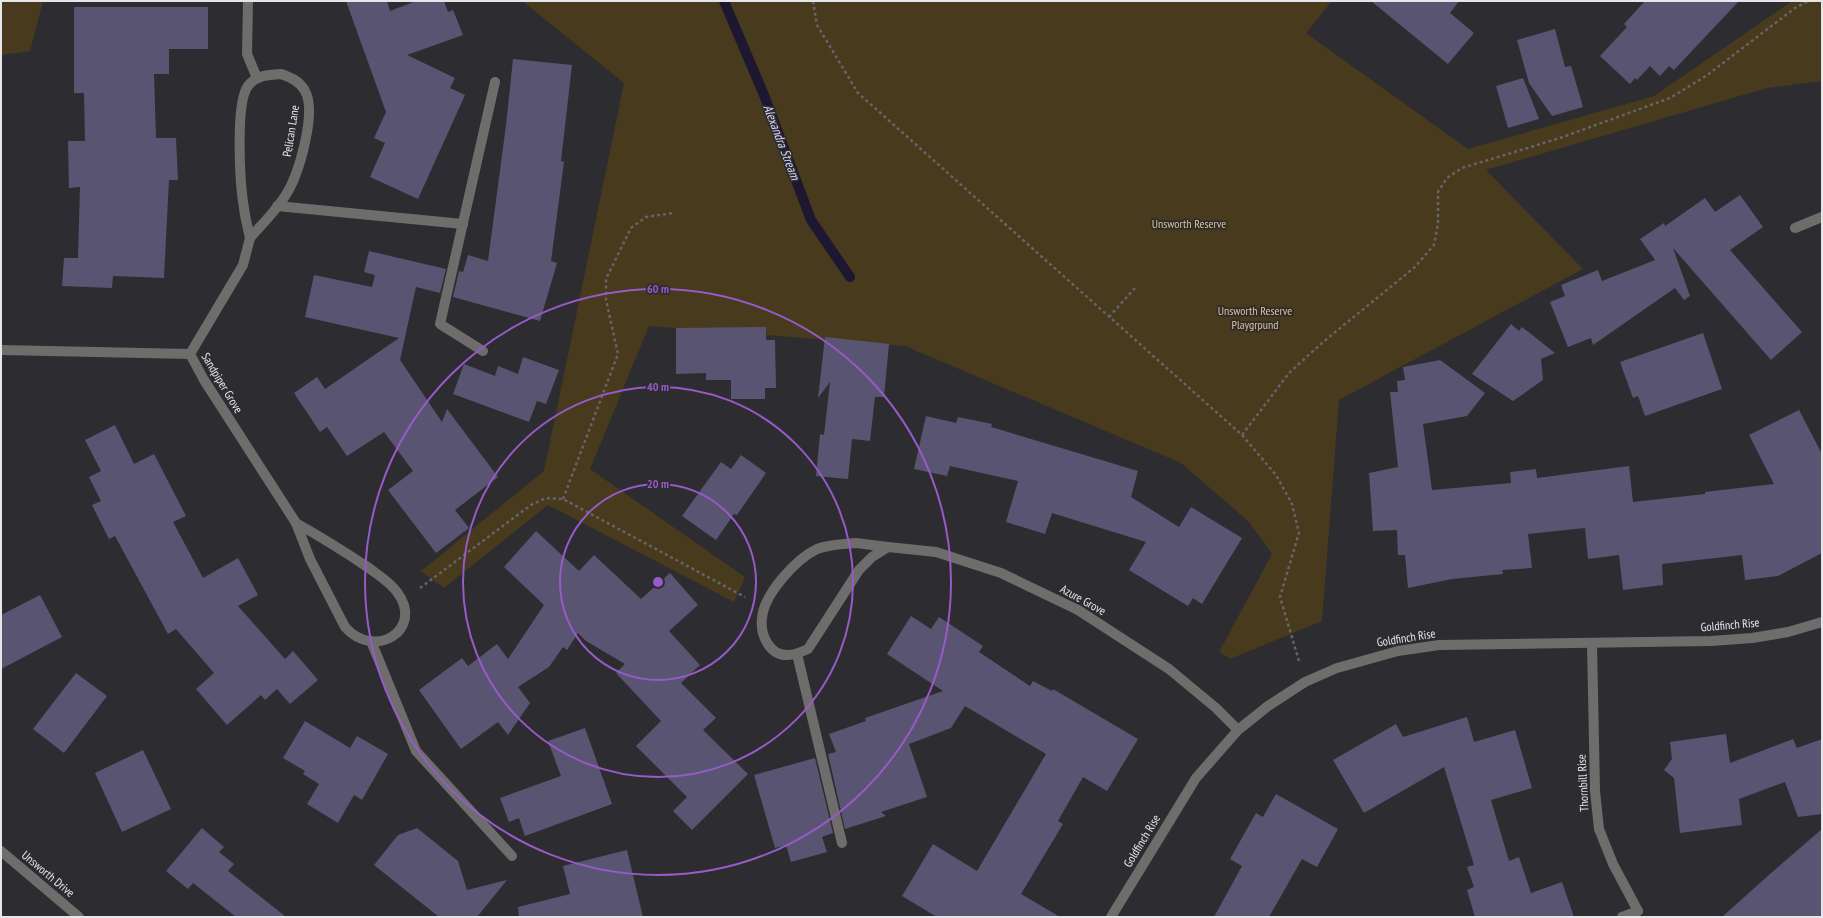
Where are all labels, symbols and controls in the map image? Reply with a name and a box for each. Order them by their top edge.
water label: Alexandra Stream [759,102,804,184]
street label: Pelican Lane [279,104,302,158]
park label: Unsworth Reserve [1152,216,1226,231]
text: 60 m [647,281,669,296]
park label: Unsworth Reserve Playgrpund [1218,303,1292,332]
street label: Sandpiper Grove [198,350,246,416]
text: 40 m [647,379,669,394]
text: 20 m [647,476,669,491]
centre of rings [651,575,665,589]
street label: Azure Grove [1058,581,1109,618]
street label: Goldfinch Rise [1700,614,1760,635]
street label: Goldfinch Rise [1376,625,1436,650]
street label: Thornbill Rise [1573,754,1592,812]
street label: Goldfinch Rise [1120,812,1163,870]
street label: Unsworth Drive [19,847,78,900]

